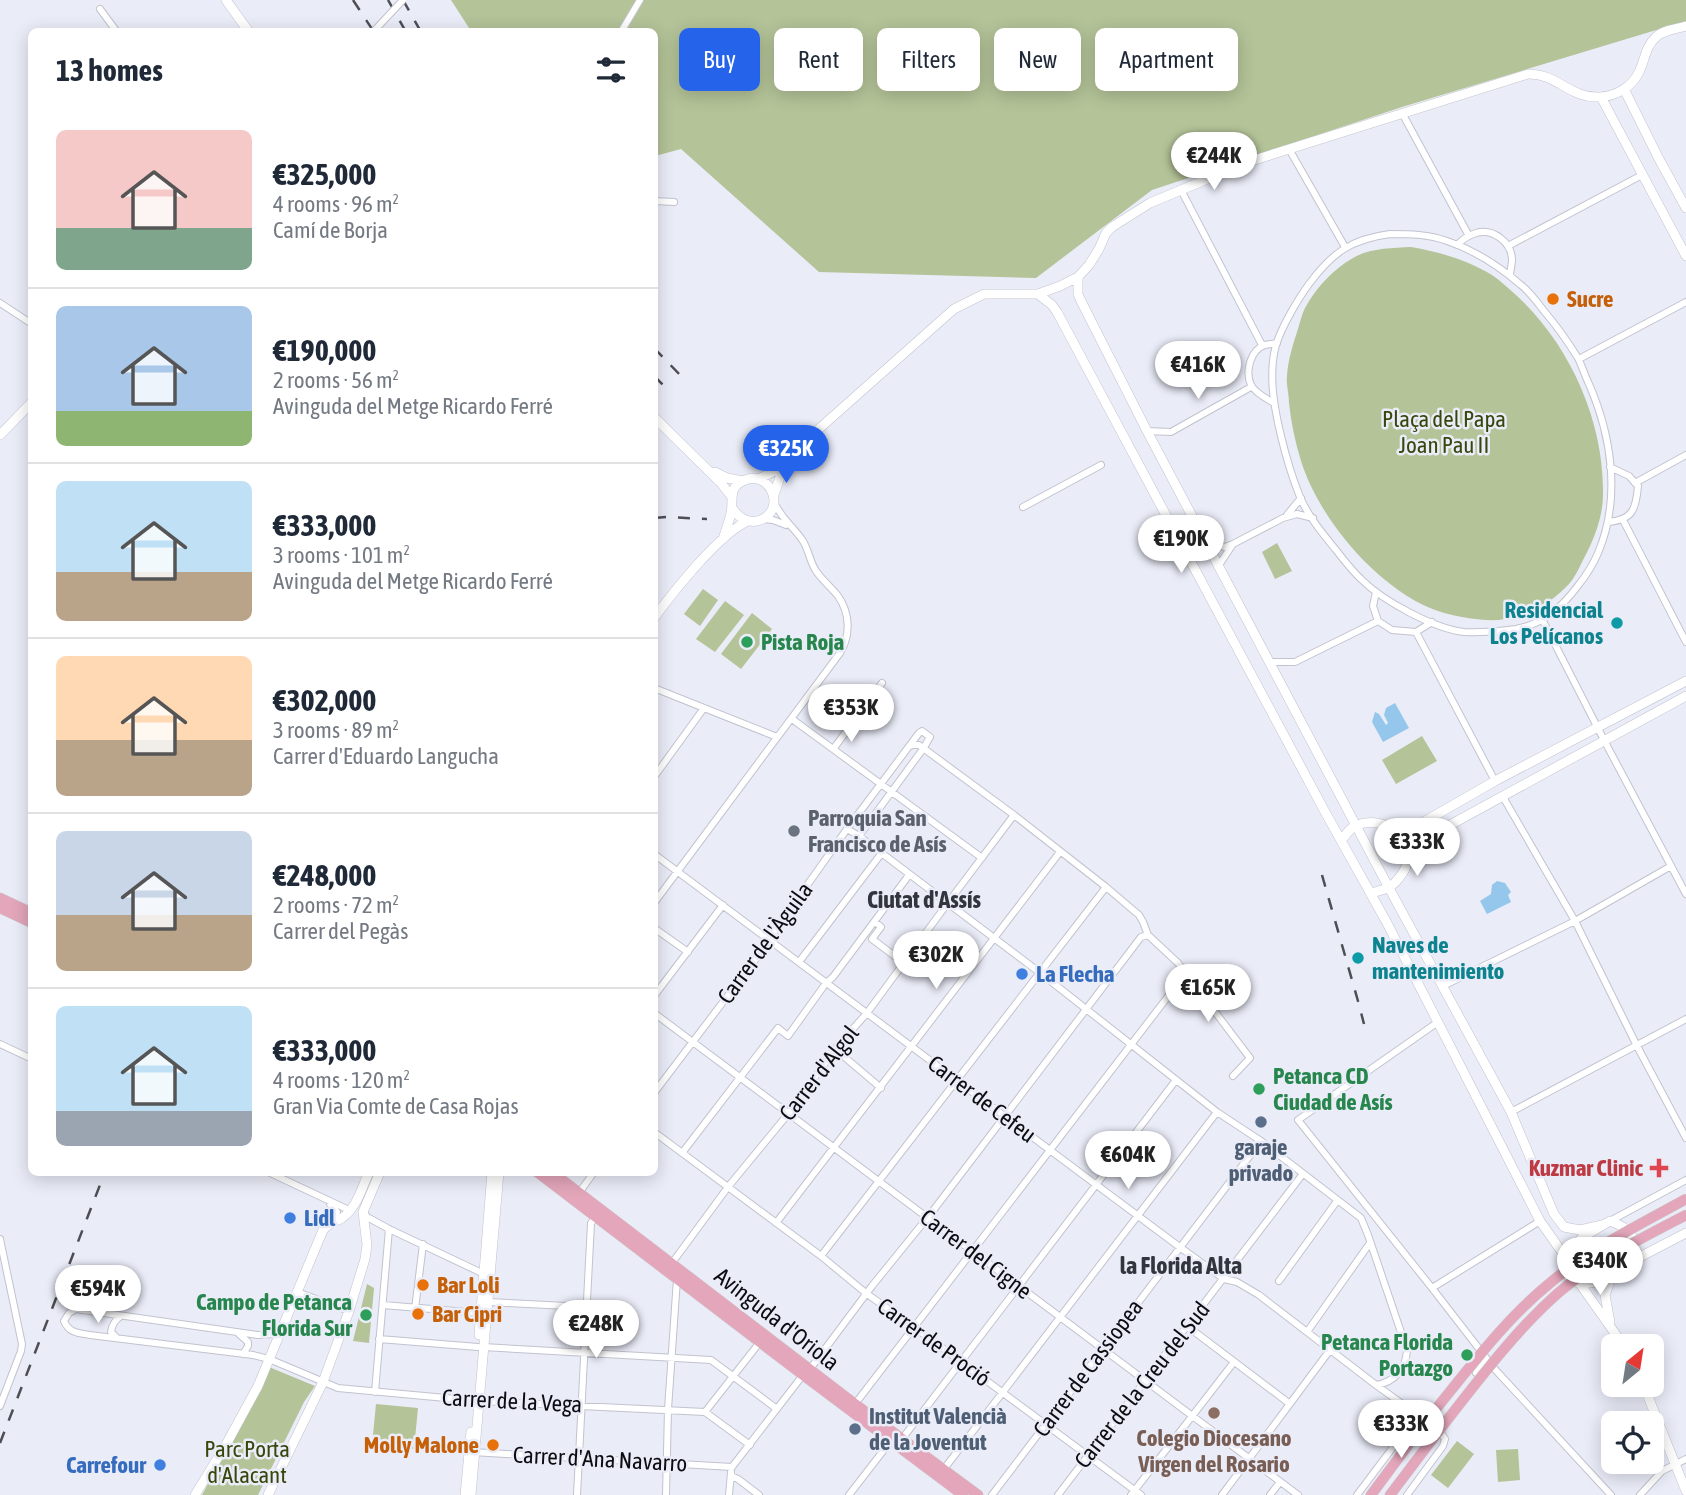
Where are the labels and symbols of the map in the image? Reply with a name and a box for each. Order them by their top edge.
pin: €244K [1165,132,1263,192]
place label: Sucre [1567,286,1614,312]
marker: Sucre [1545,291,1561,307]
pin: €416K [1149,342,1247,401]
park label: Plaça del Papa Joan Pau II [1382,406,1506,458]
pin: €325K [737,426,835,485]
pin: €190K [1132,516,1230,575]
place label: Residencial Los Pelícanos [1490,597,1604,649]
marker: Residencial Los Pelícanos [1609,615,1625,631]
place label: Pista Roja [761,629,845,655]
marker: Pista Roja [739,634,755,650]
pin: €353K [802,684,900,744]
place label: Parroquia San Francisco de Asís [808,805,947,857]
pin: €333K [1368,818,1466,878]
marker: Parroquia San Francisco de Asís [786,823,802,839]
street label: Carrer de l'Àguila [712,877,818,1009]
district label: Ciutat d'Assís [867,886,982,913]
pin: €302K [887,932,985,991]
place label: Naves de mantenimiento [1372,932,1505,984]
marker: Naves de mantenimiento [1350,950,1366,966]
place label: La Flecha [1036,961,1115,987]
pin: €165K [1159,964,1257,1024]
marker: La Flecha [1014,966,1030,982]
street label: Carrer d'Algol [774,1020,864,1126]
street label: Carrer de Cefeu [923,1050,1041,1148]
place label: Petanca CD Ciudad de Asís [1273,1063,1393,1115]
marker: Petanca CD Ciudad de Asís [1251,1081,1267,1097]
marker: garaje privado [1253,1114,1269,1130]
pin: €604K [1079,1132,1177,1191]
place label: garaje privado [1229,1134,1293,1186]
place label: Kuzmar Clinic [1529,1155,1643,1181]
marker: Kuzmar Clinic [1649,1158,1669,1178]
street label: Carrer del Cigne [915,1204,1037,1304]
place label: Lidl [304,1205,336,1231]
marker: Lidl [282,1210,298,1226]
pin: €340K [1551,1238,1649,1297]
district label: la Florida Alta [1120,1252,1242,1279]
street label: Avinguda d'Oriola [710,1262,844,1376]
pin: €594K [49,1266,147,1325]
place label: Bar Loli [437,1272,500,1298]
marker: Bar Loli [415,1277,431,1293]
place label: Campo de Petanca Florida Sur [196,1289,353,1341]
street label: Carrer de Proció [873,1292,995,1392]
street label: Carrer de Cassiopea [1028,1294,1148,1442]
street label: Carrer de la Creu del Sud [1069,1297,1215,1473]
pin: €248K [547,1300,645,1360]
place label: Bar Cipri [432,1301,502,1327]
marker: Bar Cipri [410,1306,426,1322]
marker: Campo de Petanca Florida Sur [358,1307,374,1323]
place label: Petanca Florida Portazgo [1321,1329,1453,1381]
north arrow [1601,1334,1664,1396]
marker: Petanca Florida Portazgo [1459,1347,1475,1363]
street label: Carrer de la Vega [441,1384,583,1418]
pin: €333K [1352,1400,1450,1460]
place label: Institut Valencià de la Joventut [869,1403,1007,1455]
marker: Colegio Diocesano Virgen del Rosario [1206,1405,1222,1421]
marker: Institut Valencià de la Joventut [847,1421,863,1437]
place label: Colegio Diocesano Virgen del Rosario [1136,1425,1292,1477]
place label: Molly Malone [364,1432,479,1458]
park label: Parc Porta d'Alacant [204,1436,290,1488]
marker: Molly Malone [485,1437,501,1453]
street label: Carrer d'Ana Navarro [512,1441,688,1477]
place label: Carrefour [66,1452,147,1478]
marker: Carrefour [152,1457,168,1473]

